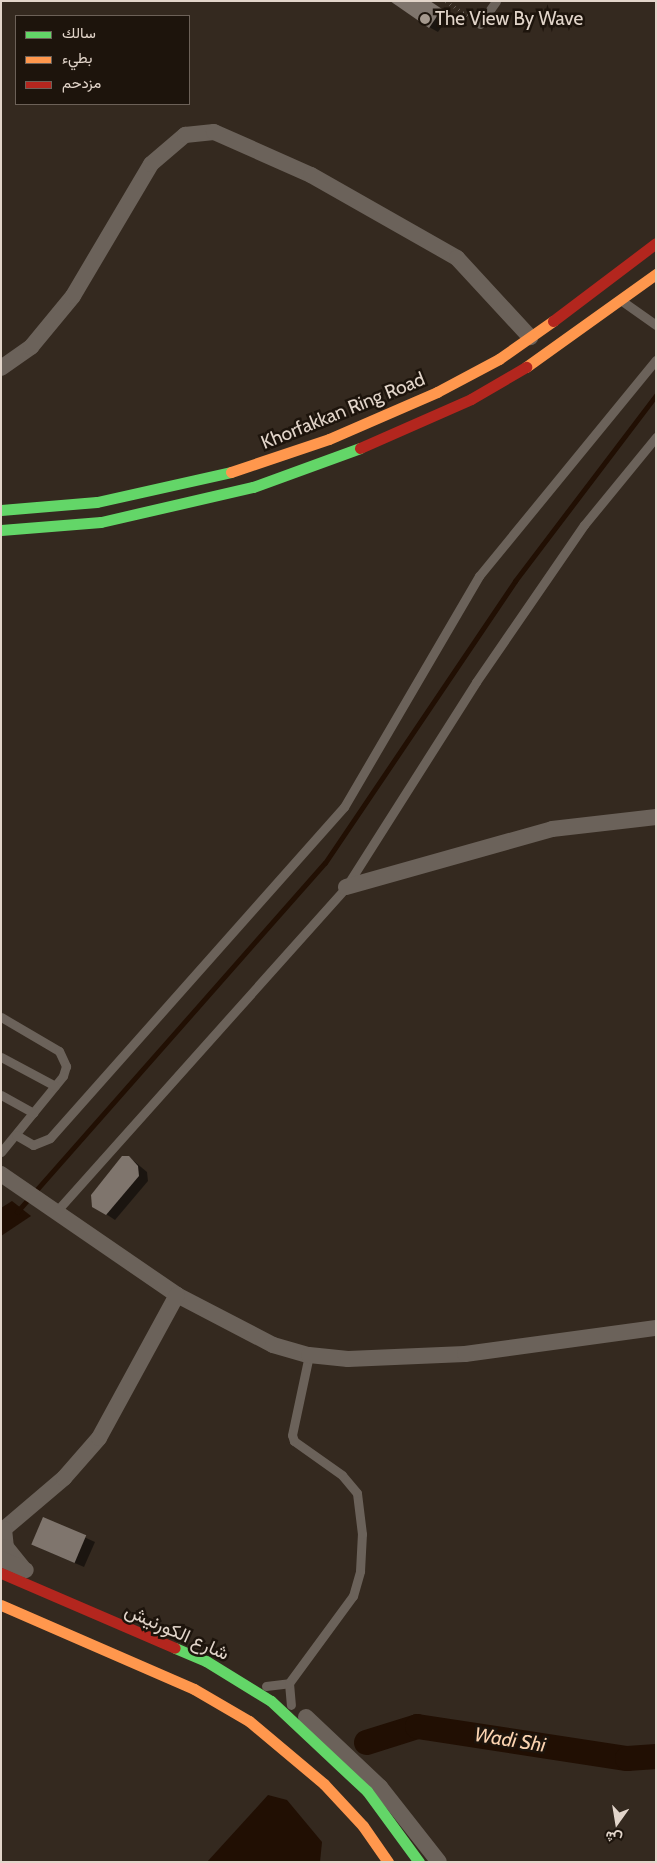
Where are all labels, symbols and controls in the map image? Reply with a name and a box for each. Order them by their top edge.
place label: The View By Wave [435,8,583,30]
marker: The View By Wave [419,13,431,25]
legend [15,15,190,105]
text: سالك [62,24,96,42]
text: بطيء [62,49,92,67]
text: مزدحم [62,74,101,92]
street label: Khorfakkan Ring Road [258,368,428,454]
street label: شارع الكورنيش [121,1599,233,1665]
water label: Wadi Shi [473,1723,547,1757]
north arrow [592,1798,642,1848]
text: ش [603,1827,624,1848]

